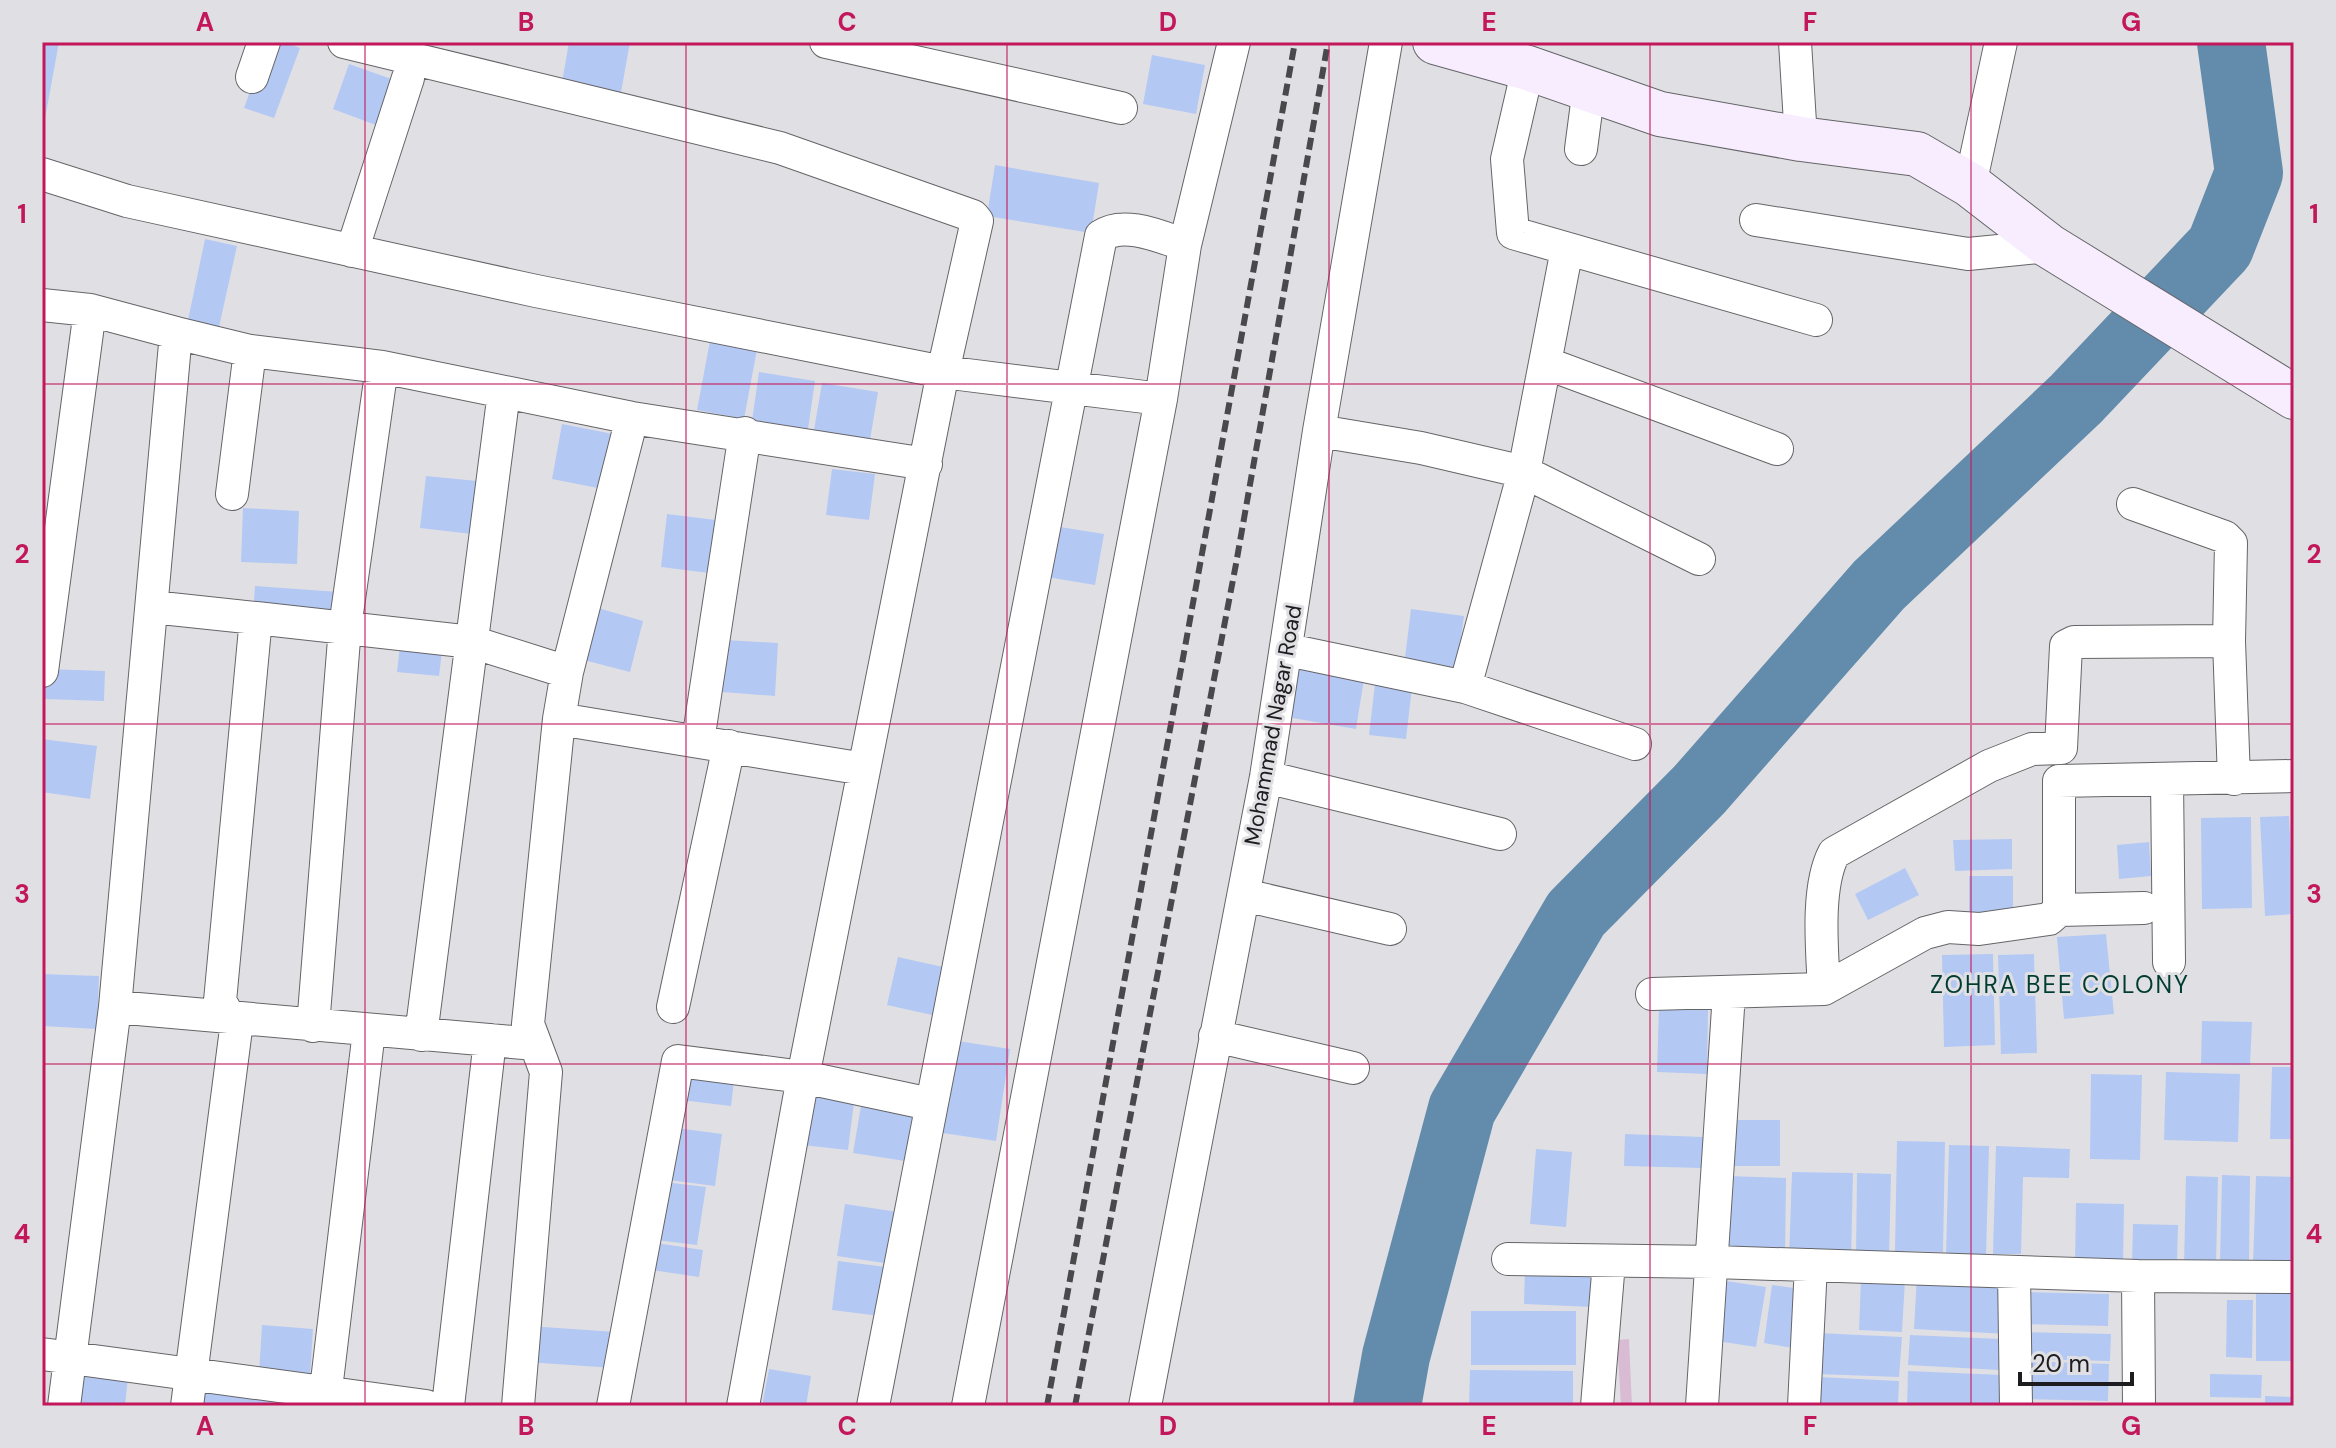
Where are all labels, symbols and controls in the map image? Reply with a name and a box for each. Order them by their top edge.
text: A [196,5,214,39]
text: B [518,5,534,39]
text: C [837,5,857,39]
text: D [1159,5,1177,39]
text: E [1481,5,1497,39]
text: F [1803,5,1817,39]
text: G [2121,5,2141,39]
text: 1 [17,197,27,231]
text: 1 [2309,197,2319,231]
text: 2 [14,537,30,571]
text: 2 [2306,537,2322,571]
street label: Mohammad Nagar Road [1238,603,1308,847]
text: 3 [14,877,30,911]
text: 3 [2306,877,2322,911]
district label: ZOHRA BEE COLONY [1930,969,2190,1000]
text: 4 [14,1217,30,1251]
text: 4 [2306,1217,2322,1251]
scale bar [2020,1336,2132,1386]
text: 20 m [2032,1348,2090,1379]
text: A [196,1409,214,1443]
text: B [518,1409,534,1443]
text: C [837,1409,857,1443]
text: D [1159,1409,1177,1443]
text: E [1481,1409,1497,1443]
text: F [1803,1409,1817,1443]
text: G [2121,1409,2141,1443]

